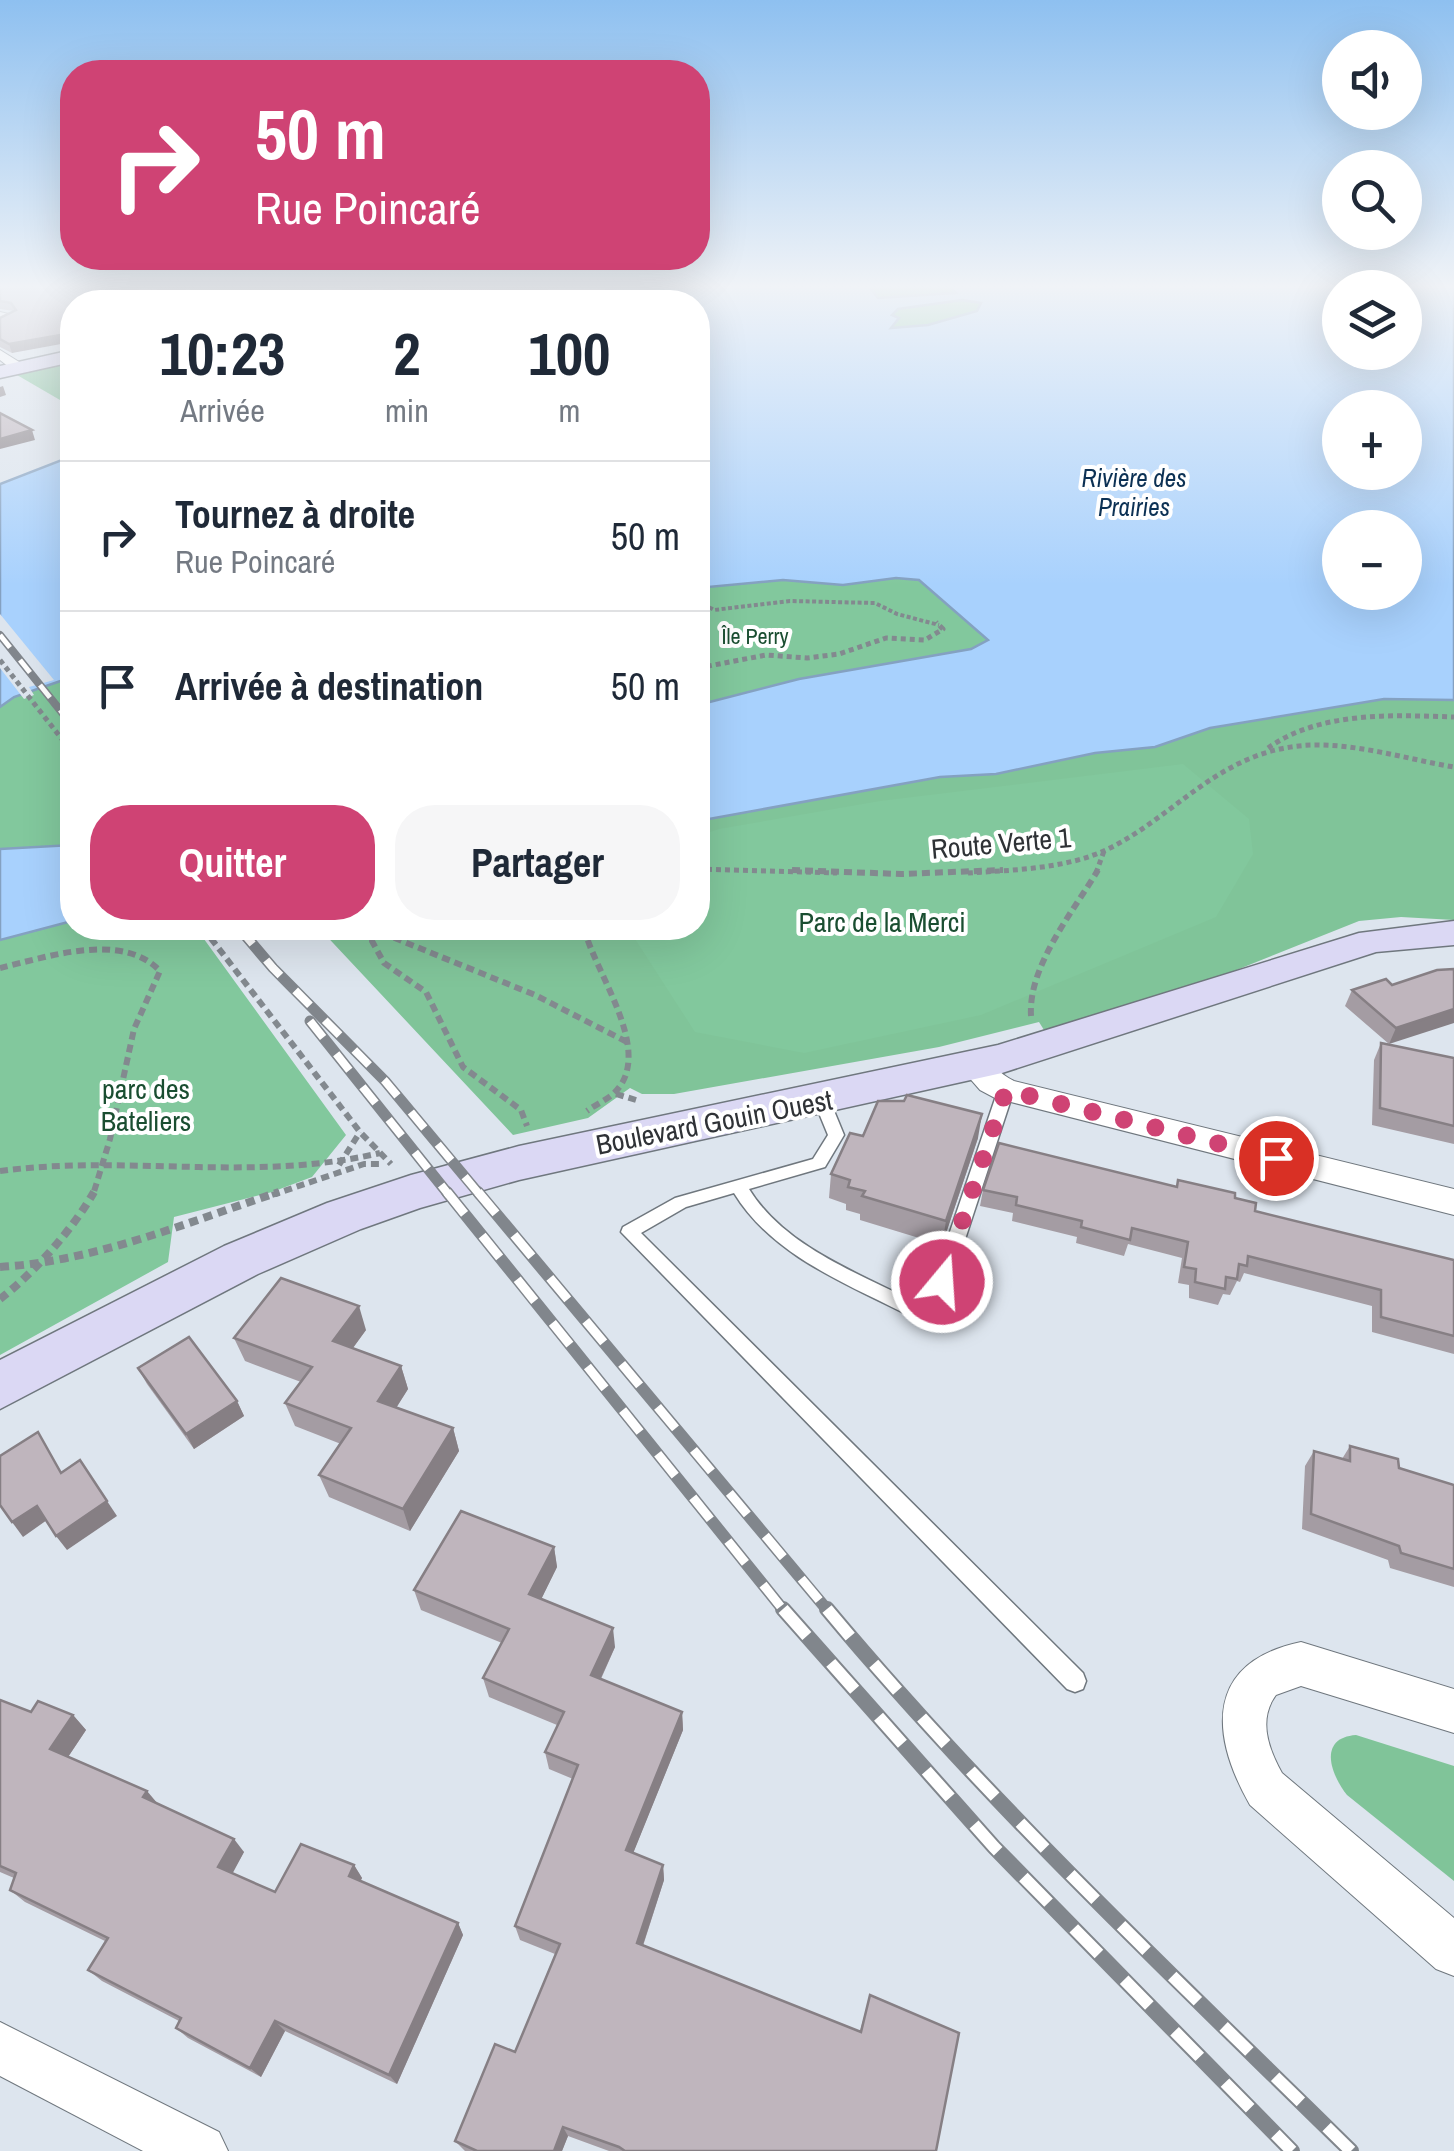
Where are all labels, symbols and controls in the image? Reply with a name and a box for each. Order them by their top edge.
map controls [1322,30,1422,610]
button: sound [1322,30,1422,130]
text: 50 m [255,87,386,181]
icon: right [90,100,220,230]
button: search [1322,150,1422,250]
text: Rue Poincaré [255,177,481,238]
button: layers [1322,270,1422,370]
text: 10:23 [160,313,285,394]
text: 2 [393,313,421,394]
text: 100 [528,313,610,394]
text: Arrivée [180,389,265,432]
text: min [385,389,429,432]
text: m [558,389,580,432]
button: + [1322,390,1422,490]
water label: Rivière des Prairies [1082,461,1186,524]
text: Tournez à droite [175,489,415,540]
icon: right [90,509,145,564]
button: − [1322,510,1422,610]
text: 50 m [611,511,680,562]
text: Rue Poincaré [175,540,335,583]
park label: Île Perry [720,621,789,651]
icon: arrive [90,659,145,714]
text: Arrivée à destination [175,661,483,712]
text: 50 m [611,661,680,712]
button: Quitter [90,805,375,920]
button: Partager [395,805,680,920]
street label: Route Verte 1 [929,818,1073,868]
park label: Parc de la Merci [798,903,966,941]
park label: parc des Bateliers [101,1070,191,1140]
street label: Boulevard Gouin Ouest [593,1080,835,1164]
pin [1234,1116,1319,1201]
icon: arrive [1249,1131,1304,1186]
position arrow [890,1230,994,1334]

